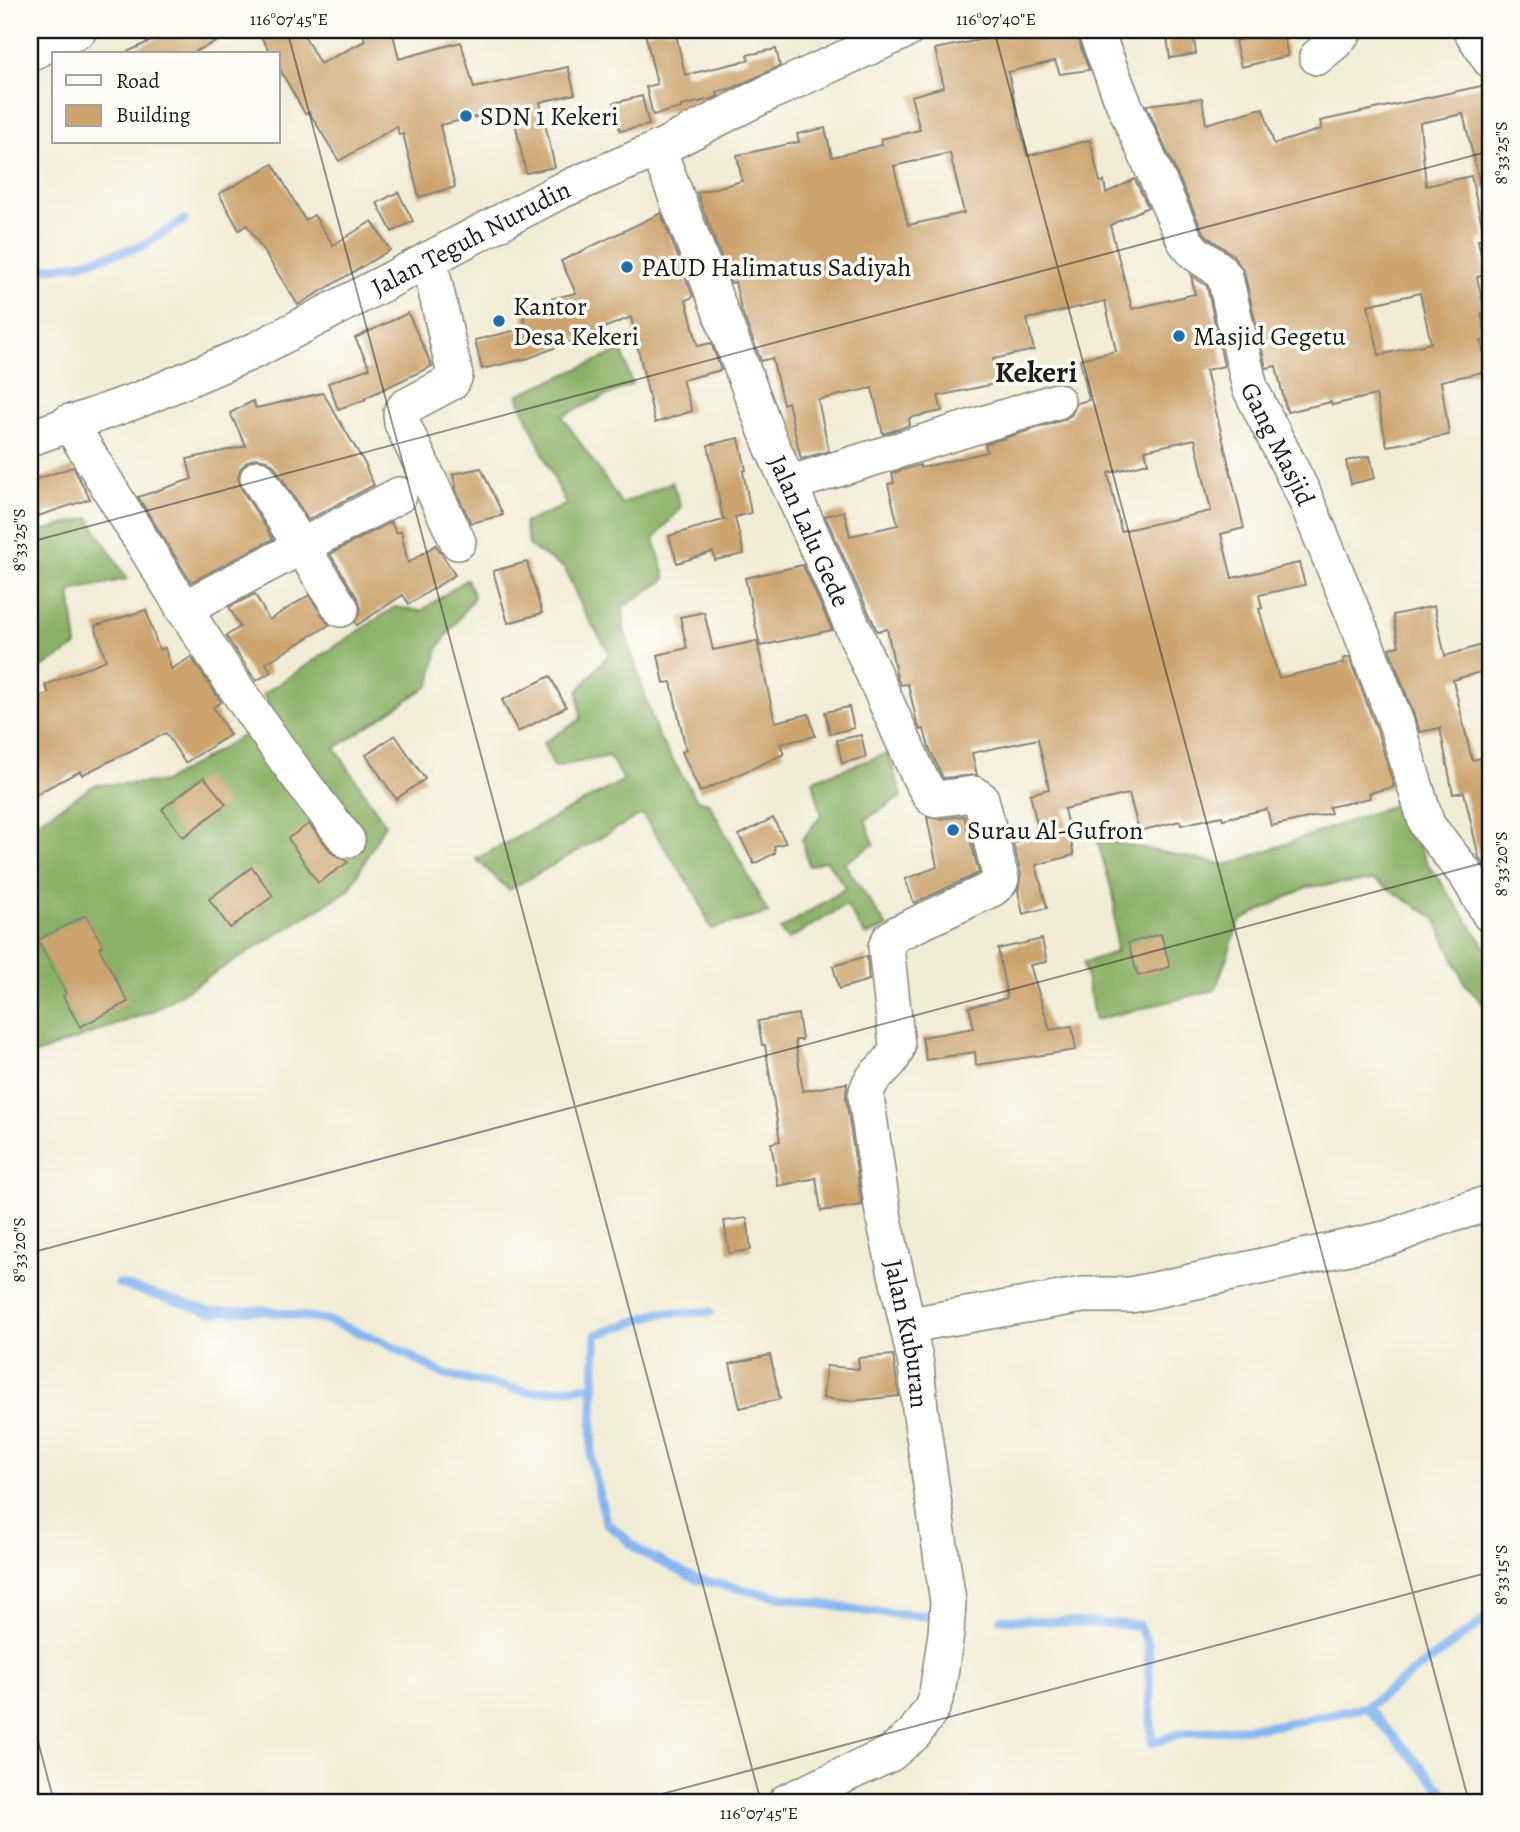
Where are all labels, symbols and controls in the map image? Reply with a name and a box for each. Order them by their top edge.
text: 116°07'45"E [250,7,328,31]
text: 116°07'40"E [956,7,1036,31]
legend [52,52,280,144]
text: Road [116,67,160,95]
place label: SDN 1 Kekeri [480,99,618,134]
text: Building [116,101,191,129]
marker: SDN 1 Kekeri [458,108,474,124]
text: 8°33'25"S [1489,121,1513,185]
street label: Jalan Teguh Nurudin [365,171,576,304]
place label: PAUD Halimatus Sadiyah [641,250,912,285]
marker: PAUD Halimatus Sadiyah [619,259,635,275]
place label: Kantor Desa Kekeri [513,289,639,354]
marker: Kantor Desa Kekeri [491,313,507,329]
place label: Masjid Gegetu [1193,319,1347,354]
marker: Masjid Gegetu [1171,328,1187,344]
district label: Kekeri [995,352,1077,392]
street label: Gang Masjid [1232,376,1324,511]
street label: Jalan Lalu Gede [761,449,859,612]
text: 8°33'25"S [7,508,31,572]
place label: Surau Al-Gufron [967,813,1143,848]
marker: Surau Al-Gufron [945,822,961,838]
text: 8°33'20"S [1489,831,1513,897]
text: 8°33'20"S [7,1217,31,1283]
street label: Jalan Kuburan [876,1256,937,1410]
text: 8°33'15"S [1489,1544,1513,1606]
text: 116°07'45"E [720,1801,798,1825]

